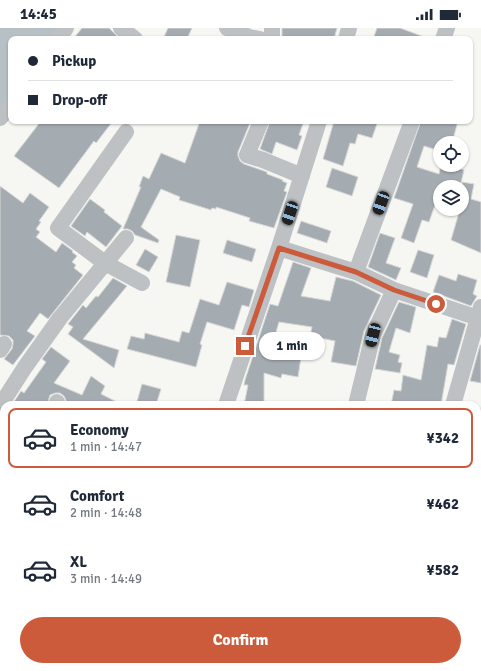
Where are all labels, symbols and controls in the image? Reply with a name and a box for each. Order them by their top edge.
text: 14:45 [20,5,57,23]
text: Pickup [52,52,96,70]
text: Drop-off [52,91,107,109]
map controls [433,136,469,216]
button: locate [433,136,469,172]
button: layers [433,180,469,216]
car [371,190,391,216]
car [281,200,299,226]
route start [427,295,445,313]
car [364,322,382,348]
callout: 1 min [259,332,325,360]
route end [236,337,254,355]
text: 1 min [276,338,308,354]
icon: car [22,420,58,456]
text: Economy [70,421,129,439]
text: ¥342 [427,429,459,447]
text: 1 min · 14:47 [70,439,142,455]
icon: car [22,486,58,522]
text: Comfort [70,487,124,505]
text: ¥462 [427,495,459,513]
text: 2 min · 14:48 [70,505,142,521]
icon: car [22,552,58,588]
text: XL [70,553,87,571]
text: ¥582 [427,561,459,579]
text: 3 min · 14:49 [70,571,142,587]
button: Confirm [20,617,461,663]

